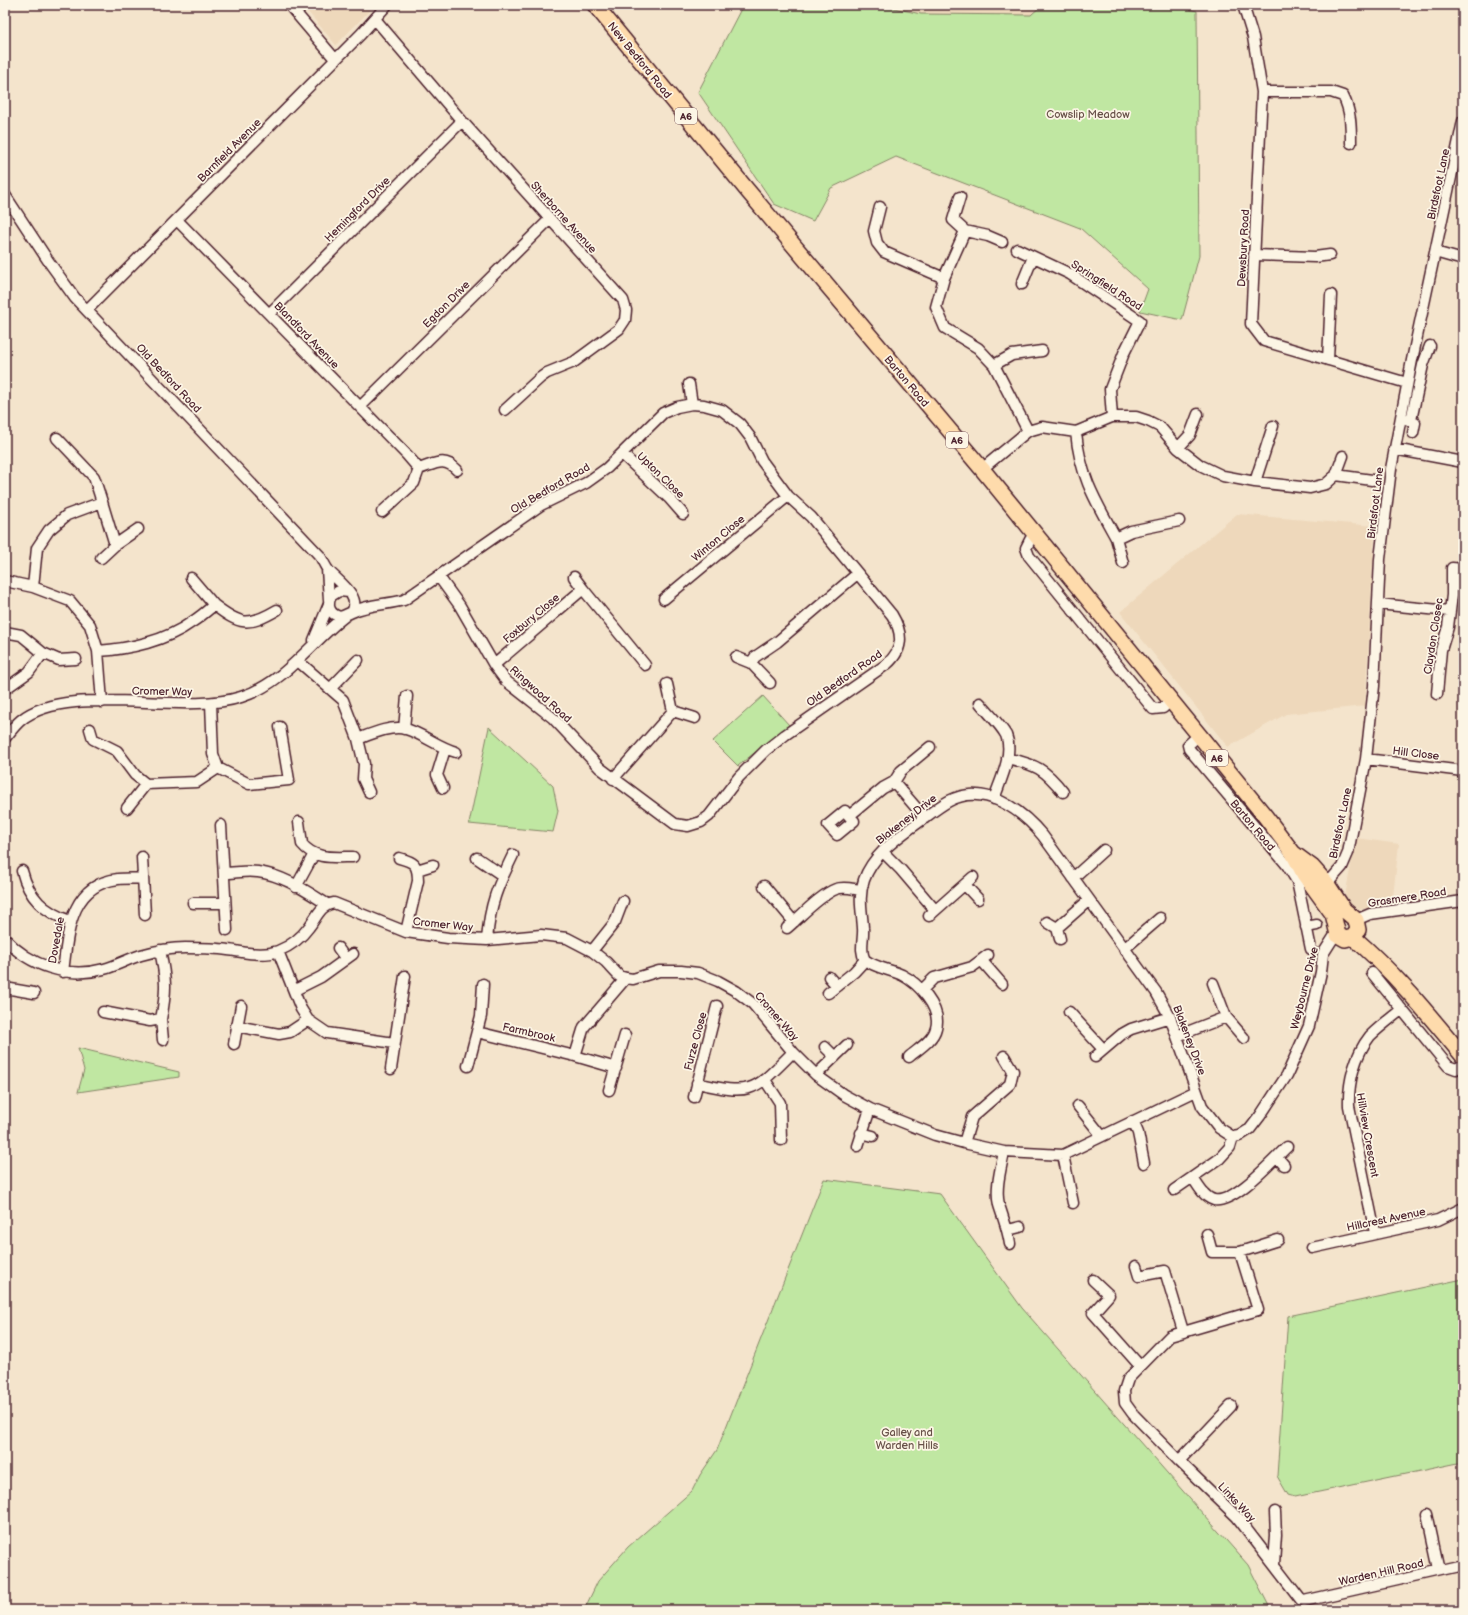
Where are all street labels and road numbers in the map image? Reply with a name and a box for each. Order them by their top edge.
street label: New Bedford Road [605,20,674,101]
road number: A6 [675,108,697,124]
street label: Barnfield Avenue [195,116,264,185]
street label: Birdsfoot Lane [1425,147,1452,221]
street label: Hemingford Drive [322,174,393,245]
street label: Sherborne Avenue [528,179,600,256]
street label: Dewsbury Road [1235,209,1252,287]
street label: Springfield Road [1069,258,1145,313]
street label: Egdon Drive [420,278,473,331]
street label: Blandford Avenue [271,299,342,372]
street label: Old Bedford Road [133,341,204,415]
street label: Barton Road [881,353,932,410]
road number: A6 [946,432,968,448]
street label: Upton Close [634,449,688,502]
street label: Old Bedford Road [508,460,592,516]
street label: Birdsfoot Lane [1365,466,1386,540]
street label: Winton Close [689,512,748,564]
street label: Foxbury Close [500,591,563,646]
street label: Claydon Closec [1421,597,1446,675]
street label: Old Bedford Road [804,647,885,709]
street label: Ringwood Road [507,663,574,726]
street label: Cromer Way [132,684,192,699]
street label: Hill Close [1392,744,1440,763]
road number: A6 [1206,750,1228,766]
street label: Birdsfoot Lane [1327,786,1354,860]
street label: Blakeney Drive [873,791,940,847]
street label: Barton Road [1227,797,1278,854]
street label: Grasmere Road [1367,885,1447,910]
street label: Dovedale [46,915,67,964]
street label: Cromer Way [412,915,474,934]
street label: Weybourne Drive [1288,945,1321,1031]
street label: Cromer Way [752,989,801,1043]
street label: Blakeney Drive [1170,1004,1209,1077]
street label: Furze Close [681,1010,710,1072]
street label: Farmbrook [501,1020,557,1045]
street label: Hillview Crescent [1354,1092,1381,1179]
street label: Hillcrest Avenue [1345,1205,1427,1234]
street label: Links Way [1215,1480,1258,1525]
street label: Warden Hill Road [1338,1556,1425,1589]

